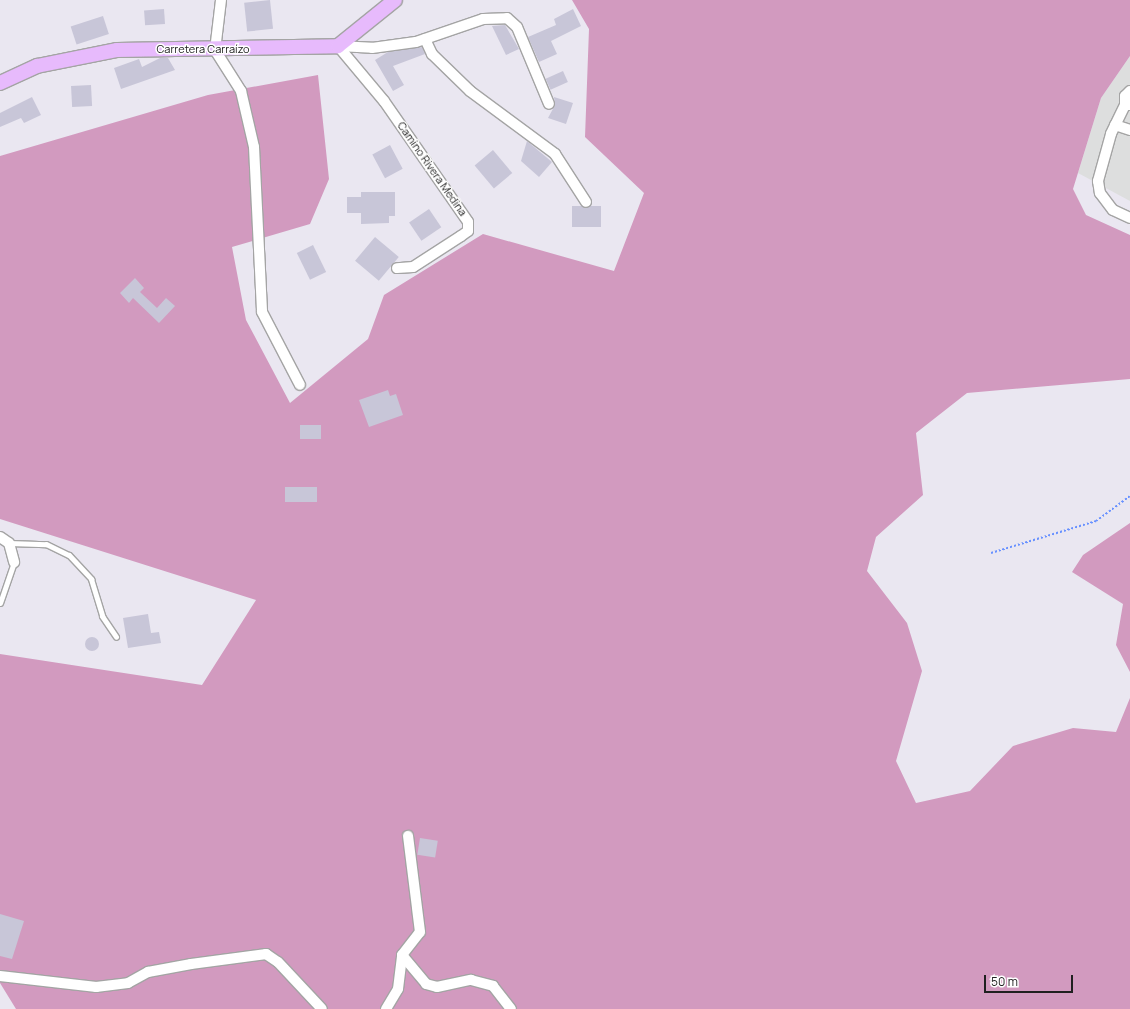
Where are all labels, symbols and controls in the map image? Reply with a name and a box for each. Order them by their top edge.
street label: Carretera Carraízo [156,42,250,56]
street label: Camino Rivera Medina [395,119,469,219]
scale bar [986,967,1075,993]
text: 50 m [991,973,1018,990]

